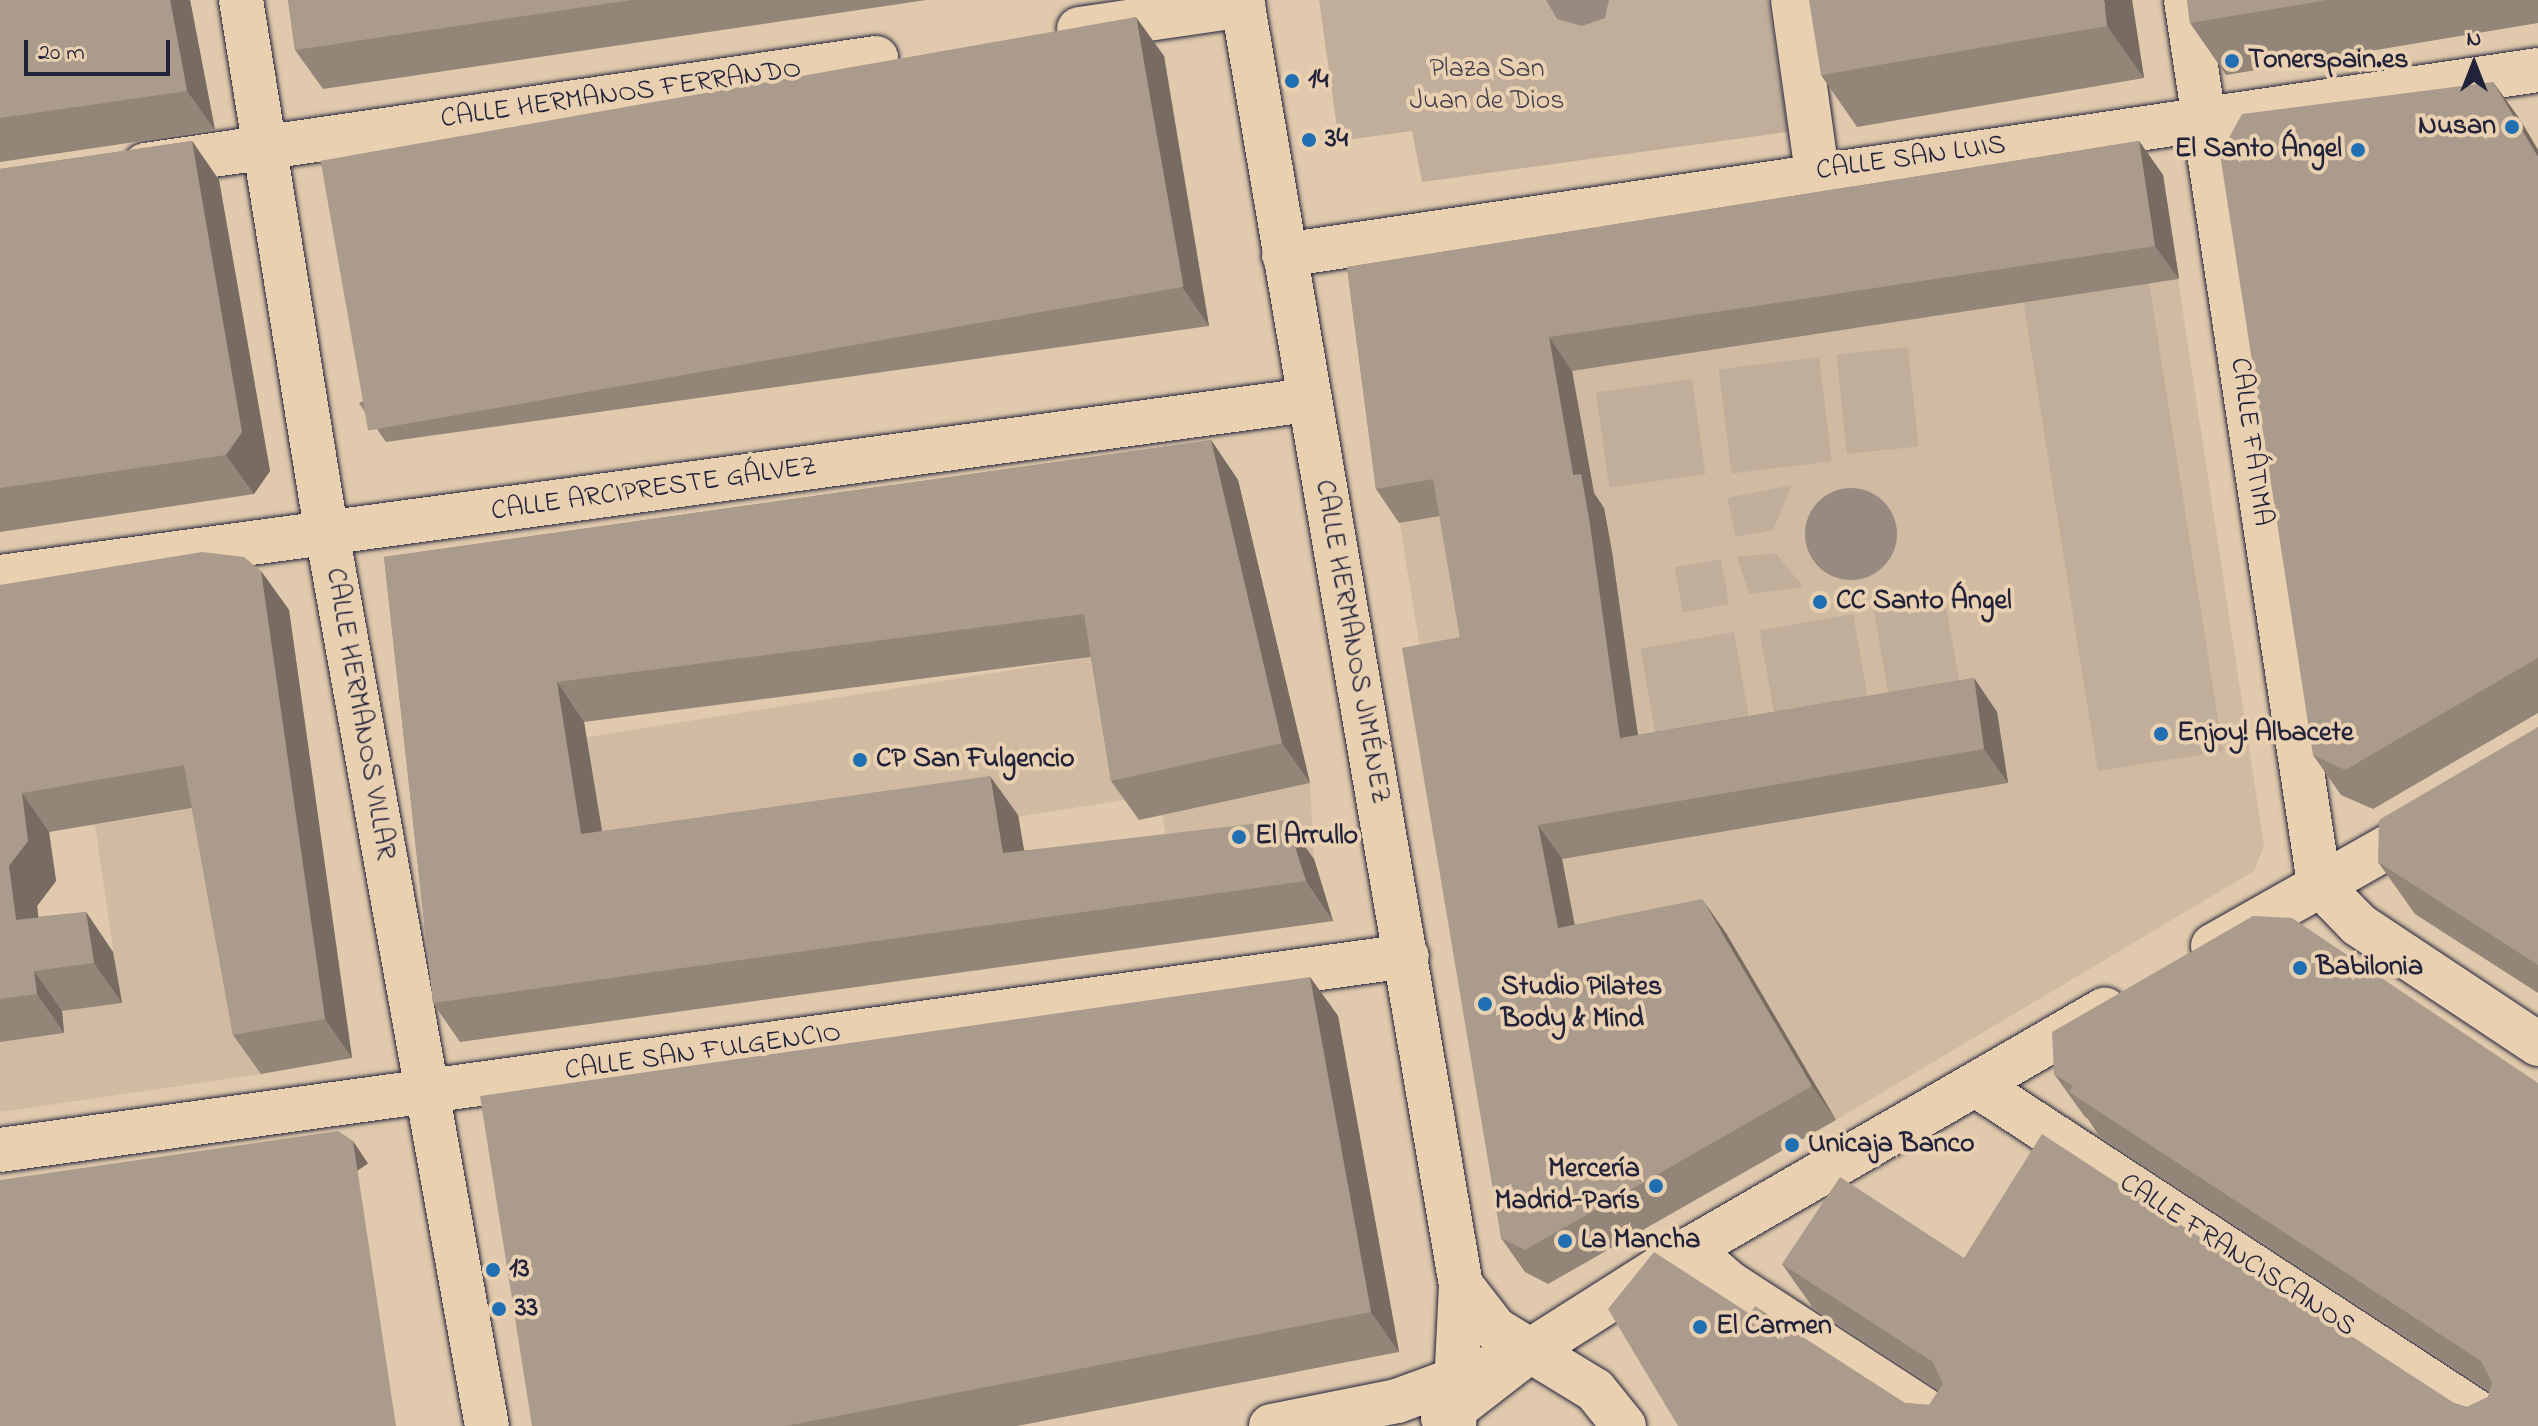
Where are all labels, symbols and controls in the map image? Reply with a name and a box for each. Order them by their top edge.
scale bar [28,24,174,74]
north arrow [2434,24,2514,104]
text: N [2467,24,2481,56]
text: 20 m [38,36,85,71]
place label: Tonerspain.es [2248,44,2408,78]
marker: Tonerspain.es [2223,52,2241,70]
street label: CALLE HERMANOS FERRANDO [439,53,803,137]
park label: Plaza San Juan de Dios [1409,53,1565,119]
place label: 14 [1308,64,1328,98]
marker: 14 [1283,72,1301,90]
place label: Nusan [2418,110,2496,144]
marker: Nusan [2503,118,2521,136]
place label: 34 [1325,123,1348,157]
street label: CALLE SAN LUIS [1814,129,2008,189]
marker: 34 [1300,131,1318,149]
place label: El Santo Ángel [2175,133,2342,167]
marker: El Santo Ángel [2349,141,2367,159]
street label: CALLE FÁTIMA [2222,356,2278,528]
street label: CALLE ARCIPRESTE GÁLVEZ [489,451,819,529]
street label: CALLE HERMANOS JIMÉNEZ [1306,477,1396,807]
street label: CALLE HERMANOS VILLAR [317,565,401,863]
place label: CC Santo Ángel [1836,585,2012,619]
marker: CC Santo Ángel [1811,593,1829,611]
place label: Enjoy! Albacete [2177,717,2353,751]
marker: Enjoy! Albacete [2152,725,2170,743]
place label: CP San Fulgencio [876,743,1075,777]
marker: CP San Fulgencio [851,751,869,769]
place label: El Arrullo [1255,820,1358,854]
marker: El Arrullo [1230,828,1248,846]
place label: Babilonia [2316,951,2423,985]
marker: Babilonia [2291,959,2309,977]
place label: Studio Pilates Body & Mind [1501,971,1662,1037]
marker: Studio Pilates Body & Mind [1476,995,1494,1013]
street label: CALLE SAN FULGENCIO [563,1017,843,1089]
place label: Unicaja Banco [1808,1128,1975,1162]
marker: Unicaja Banco [1783,1136,1801,1154]
place label: Mercería Madrid-París [1495,1153,1640,1219]
street label: CALLE FRANCISCANOS [2113,1167,2361,1345]
marker: Mercería Madrid-París [1647,1177,1665,1195]
place label: La Mancha [1581,1224,1700,1258]
marker: La Mancha [1556,1232,1574,1250]
place label: 13 [509,1253,529,1287]
marker: 13 [484,1261,502,1279]
place label: 33 [515,1292,538,1326]
marker: 33 [490,1300,508,1318]
place label: El Carmen [1716,1310,1832,1344]
marker: El Carmen [1691,1318,1709,1336]

